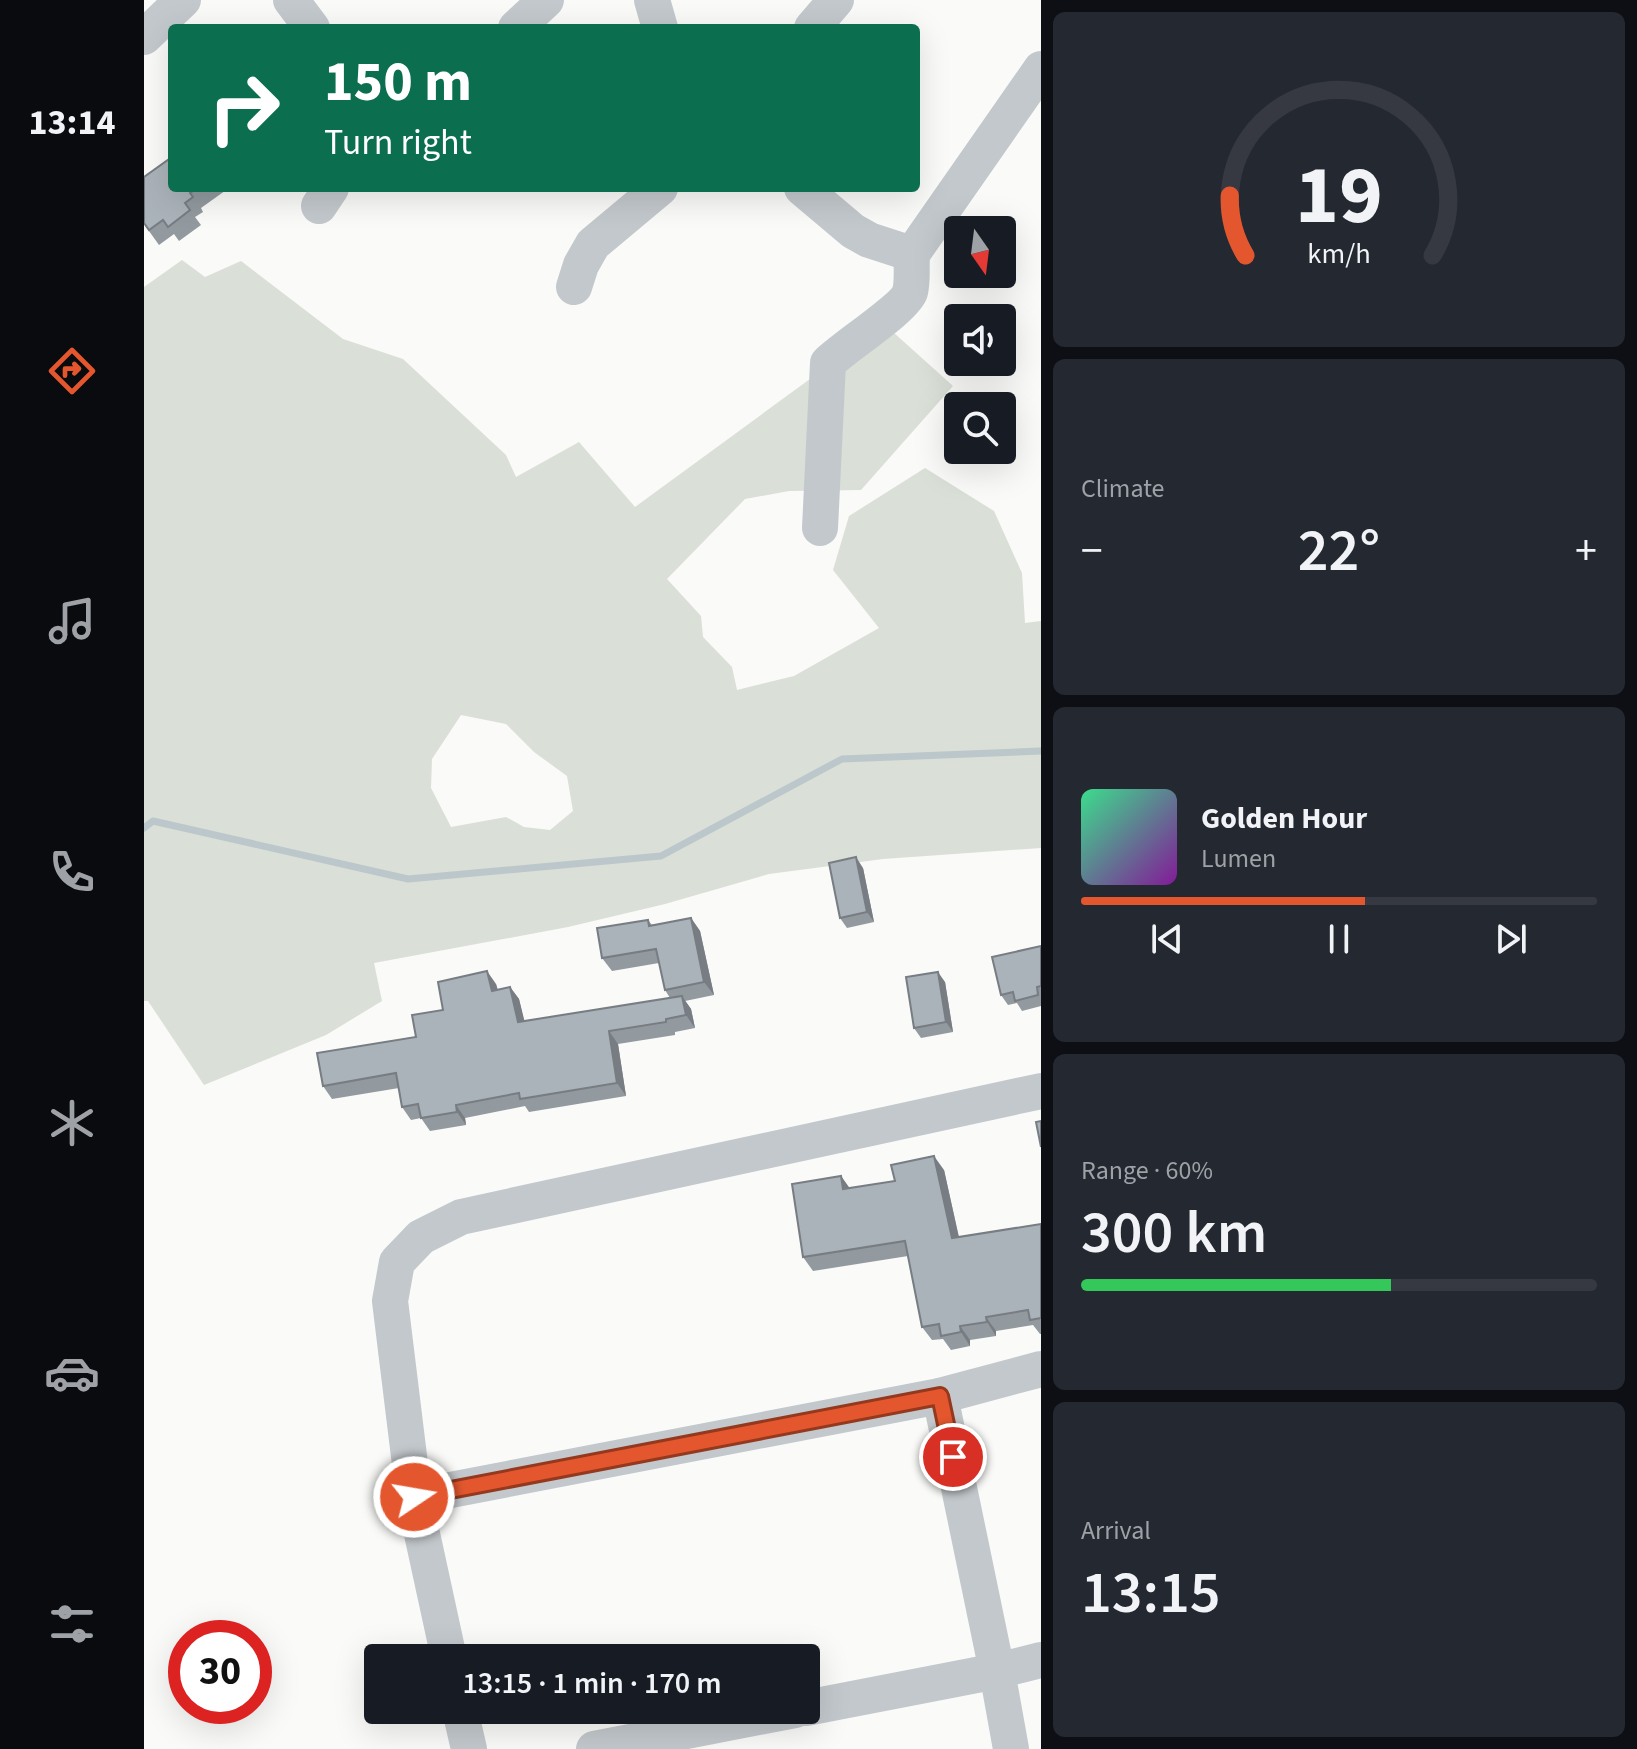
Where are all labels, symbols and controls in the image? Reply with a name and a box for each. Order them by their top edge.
text: 150 m [324,43,472,122]
icon: right [192,56,296,160]
text: 13:14 [29,97,115,148]
text: Turn right [324,117,472,168]
text: 19 [1295,136,1383,254]
north arrow [944,216,1016,288]
map controls [944,216,1016,464]
text: km/h [1307,234,1371,274]
button: sound [944,304,1016,376]
icon: directions [44,343,100,399]
button: search [944,392,1016,464]
text: Climate [1081,470,1165,507]
text: 22° [1298,509,1380,594]
text: − [1081,520,1103,583]
text: + [1575,520,1597,583]
icon: music [44,593,100,649]
text: Golden Hour [1201,797,1367,840]
text: Lumen [1201,840,1276,877]
icon: phone [44,844,100,900]
icon: previous [1145,917,1189,961]
icon: pause [1317,917,1361,961]
icon: next [1489,917,1533,961]
icon: climate [44,1095,100,1151]
text: Range · 60% [1081,1152,1213,1189]
text: 300 km [1081,1191,1267,1276]
icon: car [44,1345,100,1401]
pin [919,1423,987,1491]
icon: arrive [931,1435,975,1479]
position arrow [372,1455,456,1539]
text: Arrival [1081,1512,1151,1549]
text: 13:15 [1081,1551,1221,1636]
icon: filters [44,1596,100,1652]
speed limit sign: 30 [168,1620,272,1724]
text: 13:15 · 1 min · 170 m [462,1662,722,1705]

